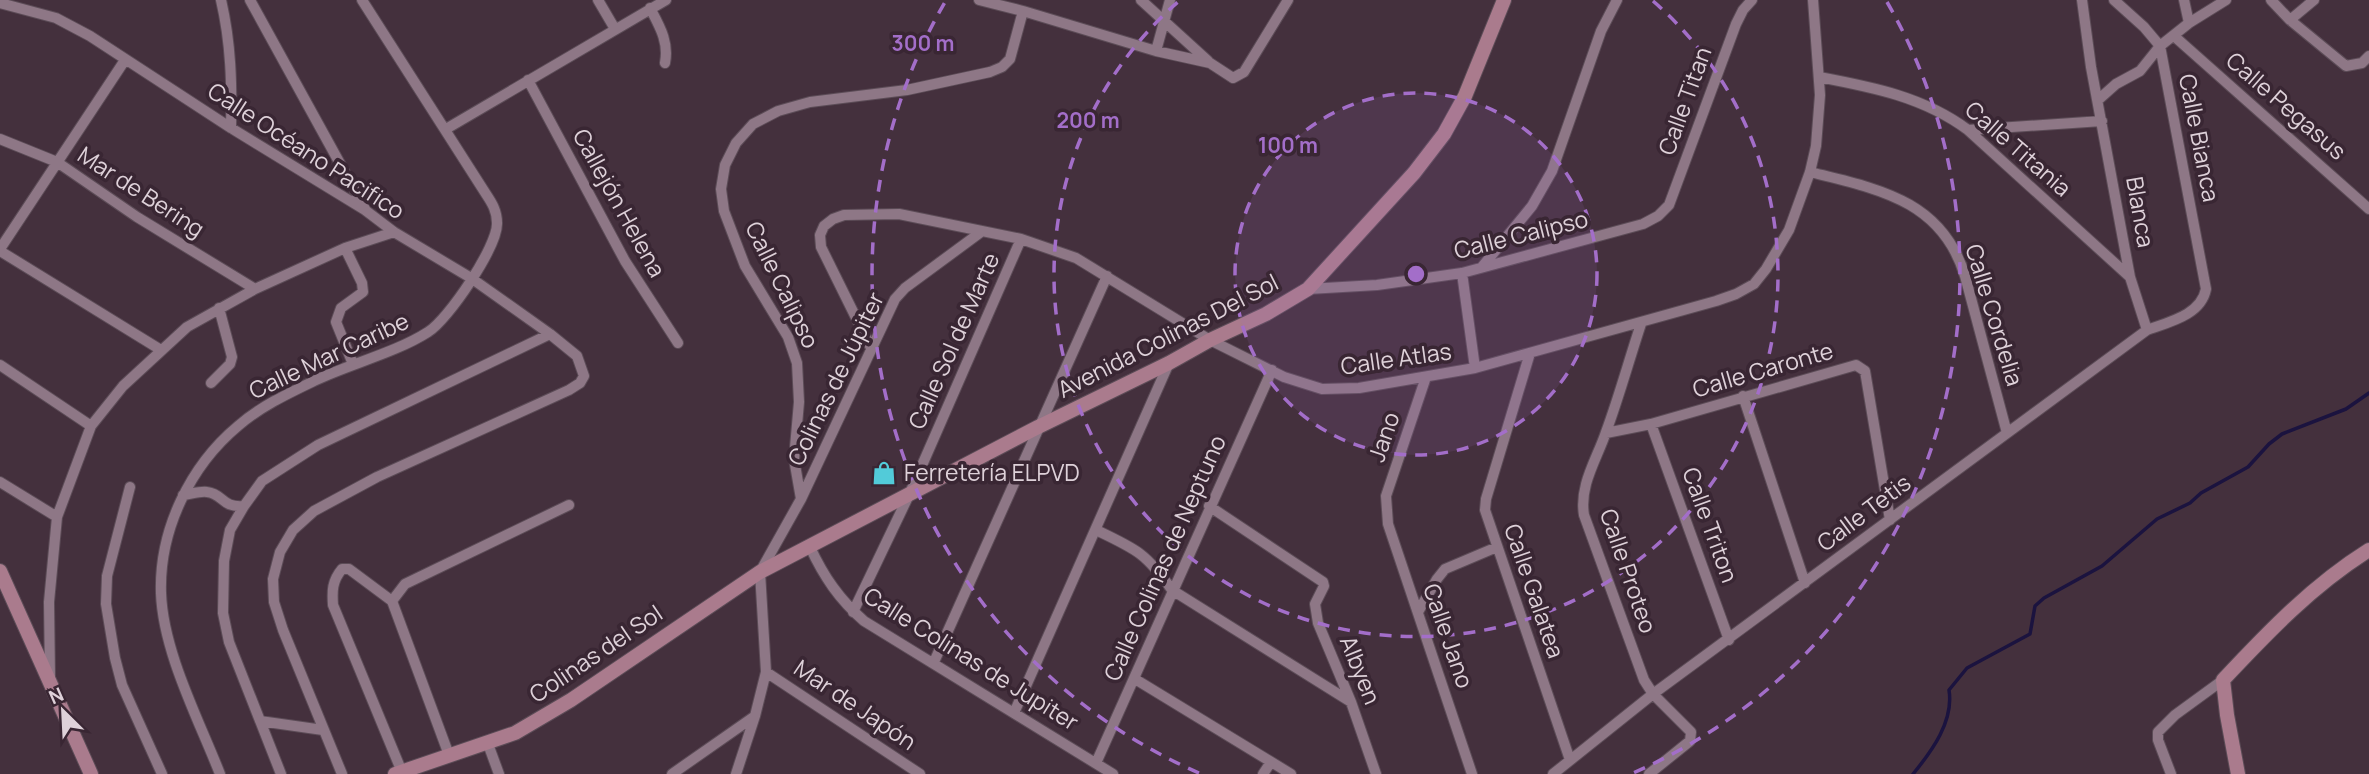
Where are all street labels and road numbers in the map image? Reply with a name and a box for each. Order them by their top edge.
street label: Calle Titan [1650,42,1718,159]
street label: Calle Pegasus [2220,44,2354,166]
street label: Calle Bianca [2172,71,2228,204]
street label: Calle Océano Pacifico [202,74,411,226]
street label: Calle Titania [1959,93,2079,203]
street label: Callejón Helena [566,123,674,282]
street label: Mar de Bering [72,138,211,244]
street label: Blanca [2119,174,2163,250]
street label: Calle Calipso [1450,202,1591,266]
street label: Calle Calipso [738,216,827,353]
street label: Calle Cordelia [1958,240,2032,390]
street label: Calle Sol de Marte [900,247,1006,434]
street label: Avenida Colinas Del Sol [1052,265,1283,405]
street label: Colinas de Júpiter [779,286,891,471]
street label: Calle Mar Caribe [243,304,414,406]
street label: Calle Atlas [1338,334,1453,382]
street label: Calle Caronte [1689,334,1837,404]
street label: Jano [1360,408,1406,466]
street label: Calle Colinas de Neptuno [1095,430,1233,686]
street label: Calle Triton [1675,463,1747,587]
street label: Calle Tetis [1810,466,1917,558]
street label: Calle Proteo [1593,504,1665,637]
street label: Calle Galatea [1497,519,1573,662]
street label: Calle Colinas de Jupiter [858,579,1085,737]
street label: Calle Jano [1416,579,1482,692]
street label: Colinas del Sol [523,597,668,710]
street label: Albyen [1333,631,1389,709]
street label: Mar de Japón [788,651,923,757]

